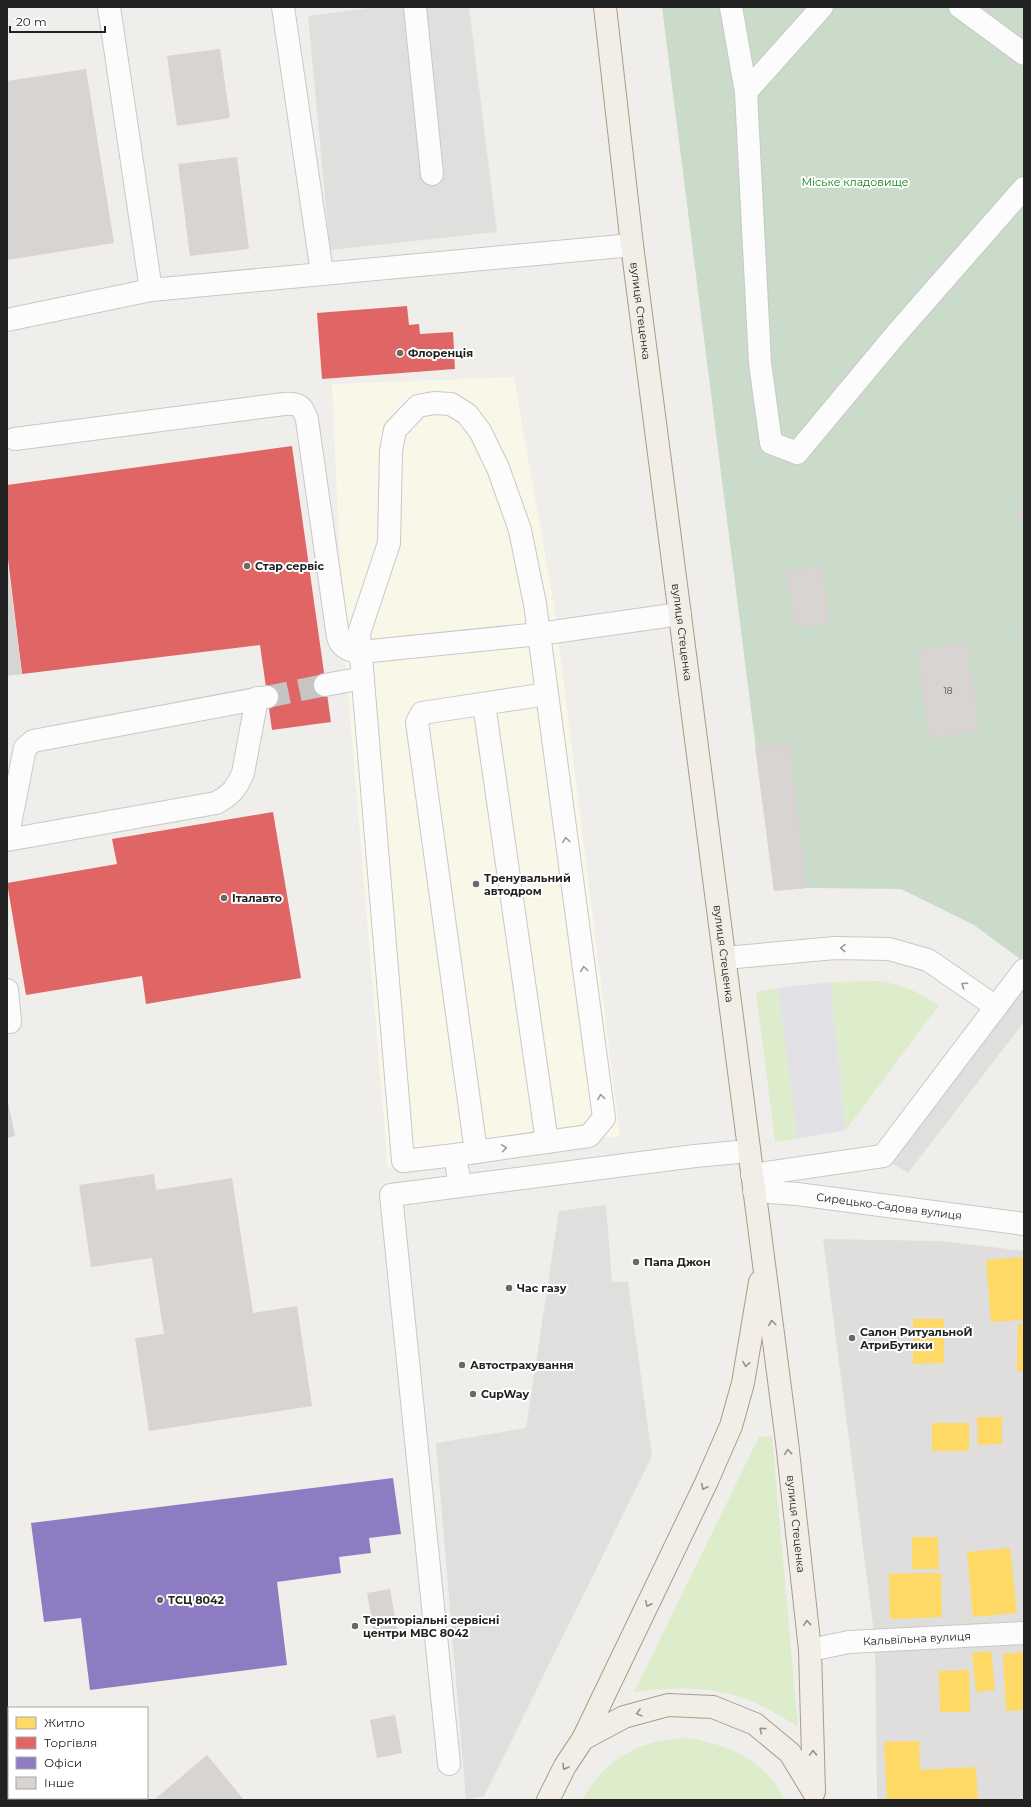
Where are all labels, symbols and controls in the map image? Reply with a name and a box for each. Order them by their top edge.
scale bar [10,8,105,34]
text: 20 m [16,14,47,29]
park label: Міське кладовище [801,175,909,189]
street label: вулиця Стеценка [627,261,654,361]
place label: Флоренція [408,346,473,360]
marker: Флоренція [395,348,405,358]
place label: Стар сервіс [255,559,324,573]
marker: Стар сервіс [242,561,252,571]
street label: вулиця Стеценка [669,583,695,682]
house number: 18 [944,685,953,696]
one-way arrow [562,837,571,843]
place label: Тренувальний автодром [484,871,571,898]
marker: Тренувальний автодром [471,879,481,889]
place label: Італавто [232,891,282,905]
marker: Італавто [219,893,229,903]
street label: вулиця Стеценка [711,904,737,1003]
one-way arrow [840,944,846,952]
one-way arrow [580,965,589,972]
one-way arrow [961,982,968,990]
one-way arrow [597,1094,606,1100]
one-way arrow [501,1144,507,1153]
street label: Сирецько-Садова вулиця [815,1190,963,1223]
place label: Папа Джон [644,1255,711,1269]
marker: Папа Джон [631,1257,641,1267]
place label: Час газу [517,1281,567,1295]
marker: Час газу [504,1283,514,1293]
one-way arrow [768,1320,777,1326]
place label: Салон РитуальноЙ АтриБутики [860,1325,972,1352]
marker: Салон РитуальноЙ АтриБутики [847,1333,857,1343]
place label: Автострахування [470,1358,574,1372]
marker: Автострахування [457,1360,467,1370]
one-way arrow [742,1361,751,1368]
place label: CupWay [481,1387,529,1401]
marker: CupWay [468,1389,478,1399]
one-way arrow [784,1449,793,1455]
street label: вулиця Стеценка [784,1474,808,1574]
one-way arrow [701,1483,709,1490]
place label: ТСЦ 8042 [168,1593,225,1607]
marker: ТСЦ 8042 [155,1595,165,1605]
one-way arrow [645,1600,653,1607]
place label: Територіальні сервісні центри МВС 8042 [363,1613,499,1640]
one-way arrow [803,1620,812,1626]
marker: Територіальні сервісні центри МВС 8042 [350,1621,360,1631]
street label: Кальвільна вулиця [863,1629,971,1648]
legend [8,1707,148,1799]
one-way arrow [636,1708,643,1717]
text: Житло [44,1715,85,1730]
one-way arrow [760,1728,767,1735]
text: Торгівля [44,1735,97,1750]
one-way arrow [808,1750,817,1756]
text: Офіси [44,1755,82,1770]
one-way arrow [562,1763,570,1770]
text: Інше [44,1775,74,1790]

